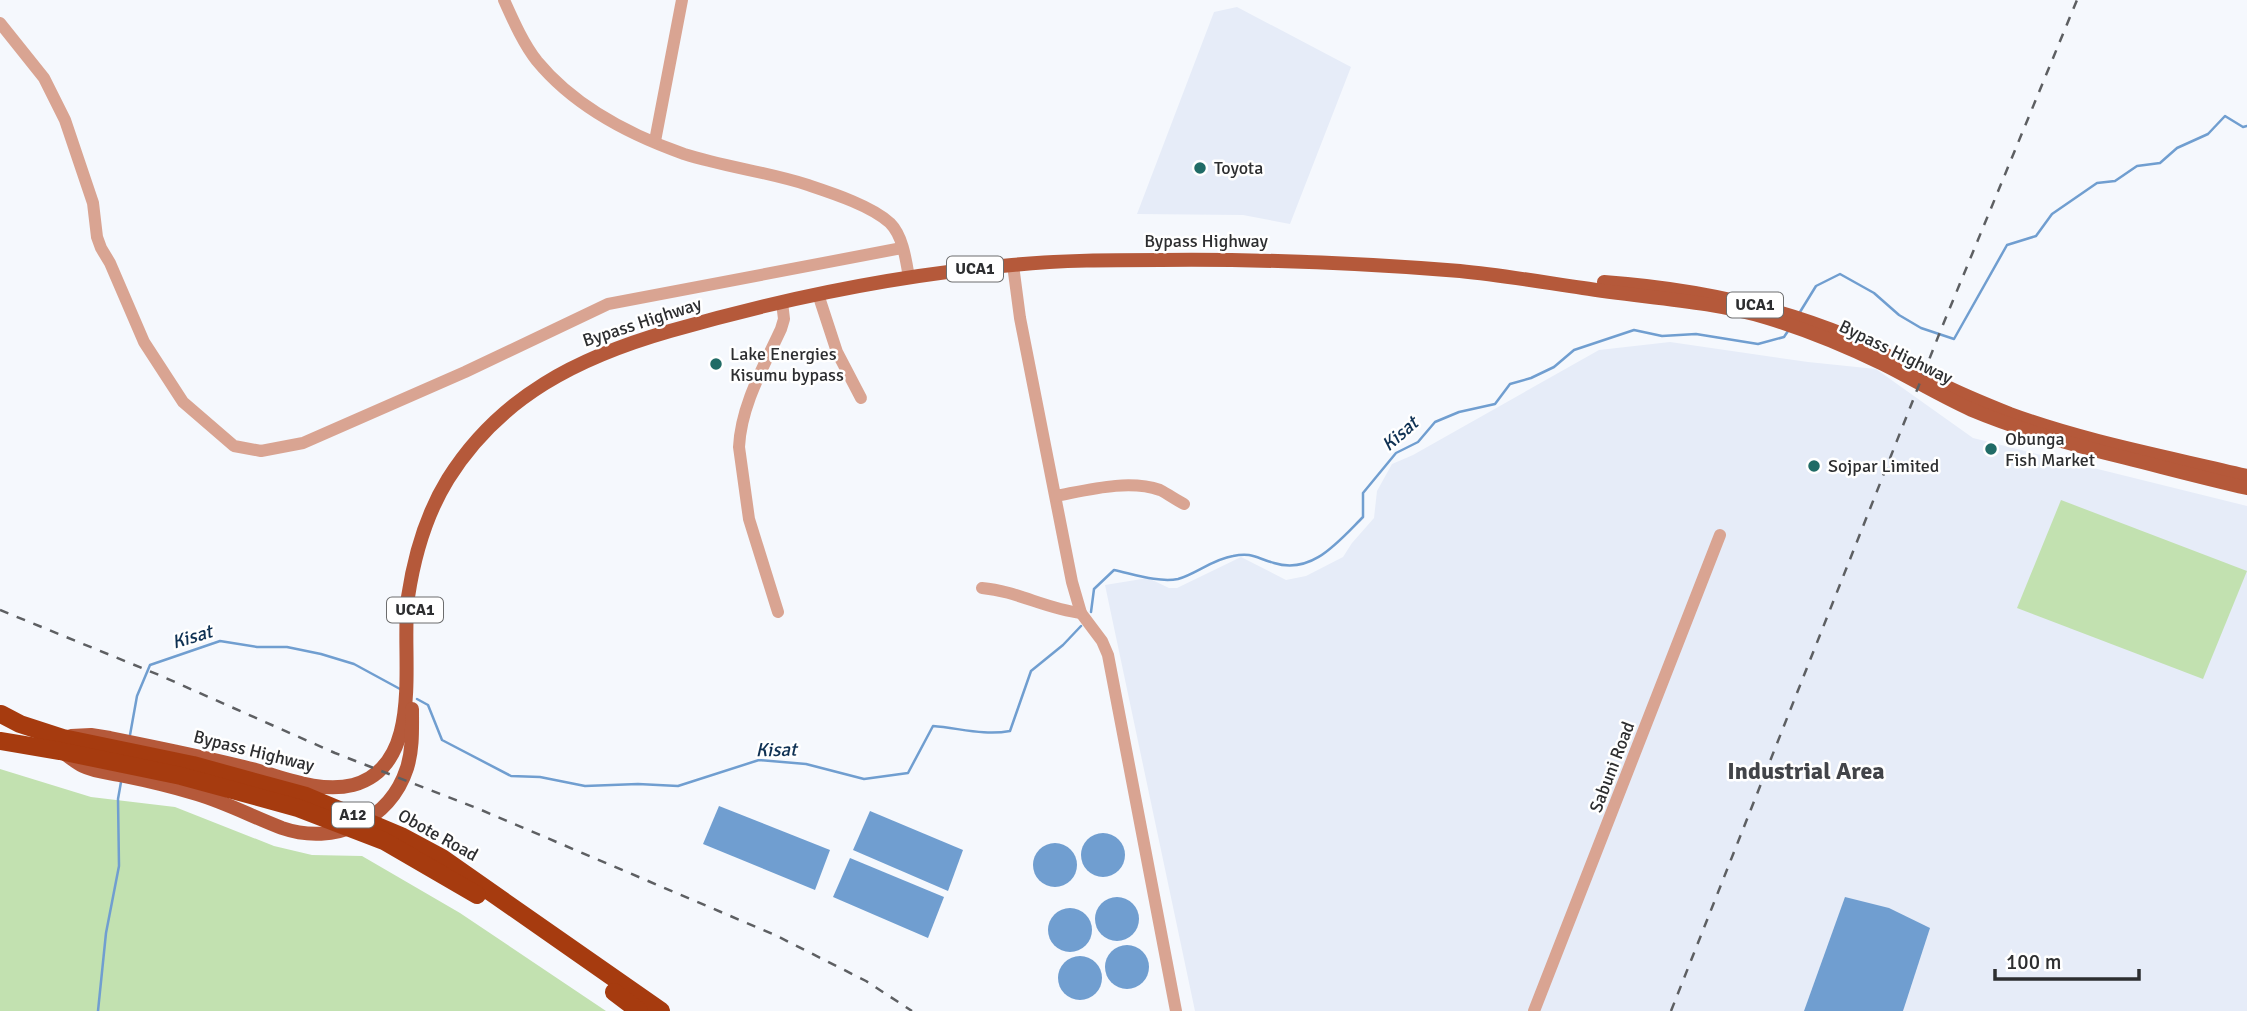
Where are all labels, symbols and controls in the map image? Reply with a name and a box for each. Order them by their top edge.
place label: Toyota [1214,157,1263,179]
marker: Toyota [1192,160,1208,176]
street label: Bypass Highway [1144,230,1268,252]
road number: UCA1 [947,256,1003,282]
street label: Bypass Highway [580,292,705,352]
road number: UCA1 [1727,292,1783,318]
street label: Bypass Highway [1836,315,1957,389]
place label: Lake Energies Kisumu bypass [730,343,844,386]
marker: Lake Energies Kisumu bypass [708,356,724,372]
water label: Kisat [1377,410,1425,456]
place label: Obunga Fish Market [2005,428,2095,471]
marker: Obunga Fish Market [1983,441,1999,457]
place label: Sojpar Limited [1828,455,1939,477]
marker: Sojpar Limited [1806,458,1822,474]
road number: UCA1 [387,597,443,622]
water label: Kisat [169,619,217,654]
street label: Sabuni Road [1585,718,1639,816]
street label: Bypass Highway [191,725,317,777]
water label: Kisat [755,738,799,762]
district label: Industrial Area [1727,756,1885,786]
road number: A12 [332,802,374,828]
street label: Obote Road [394,804,482,866]
scale bar [1995,937,2138,981]
text: 100 m [2006,949,2061,975]

